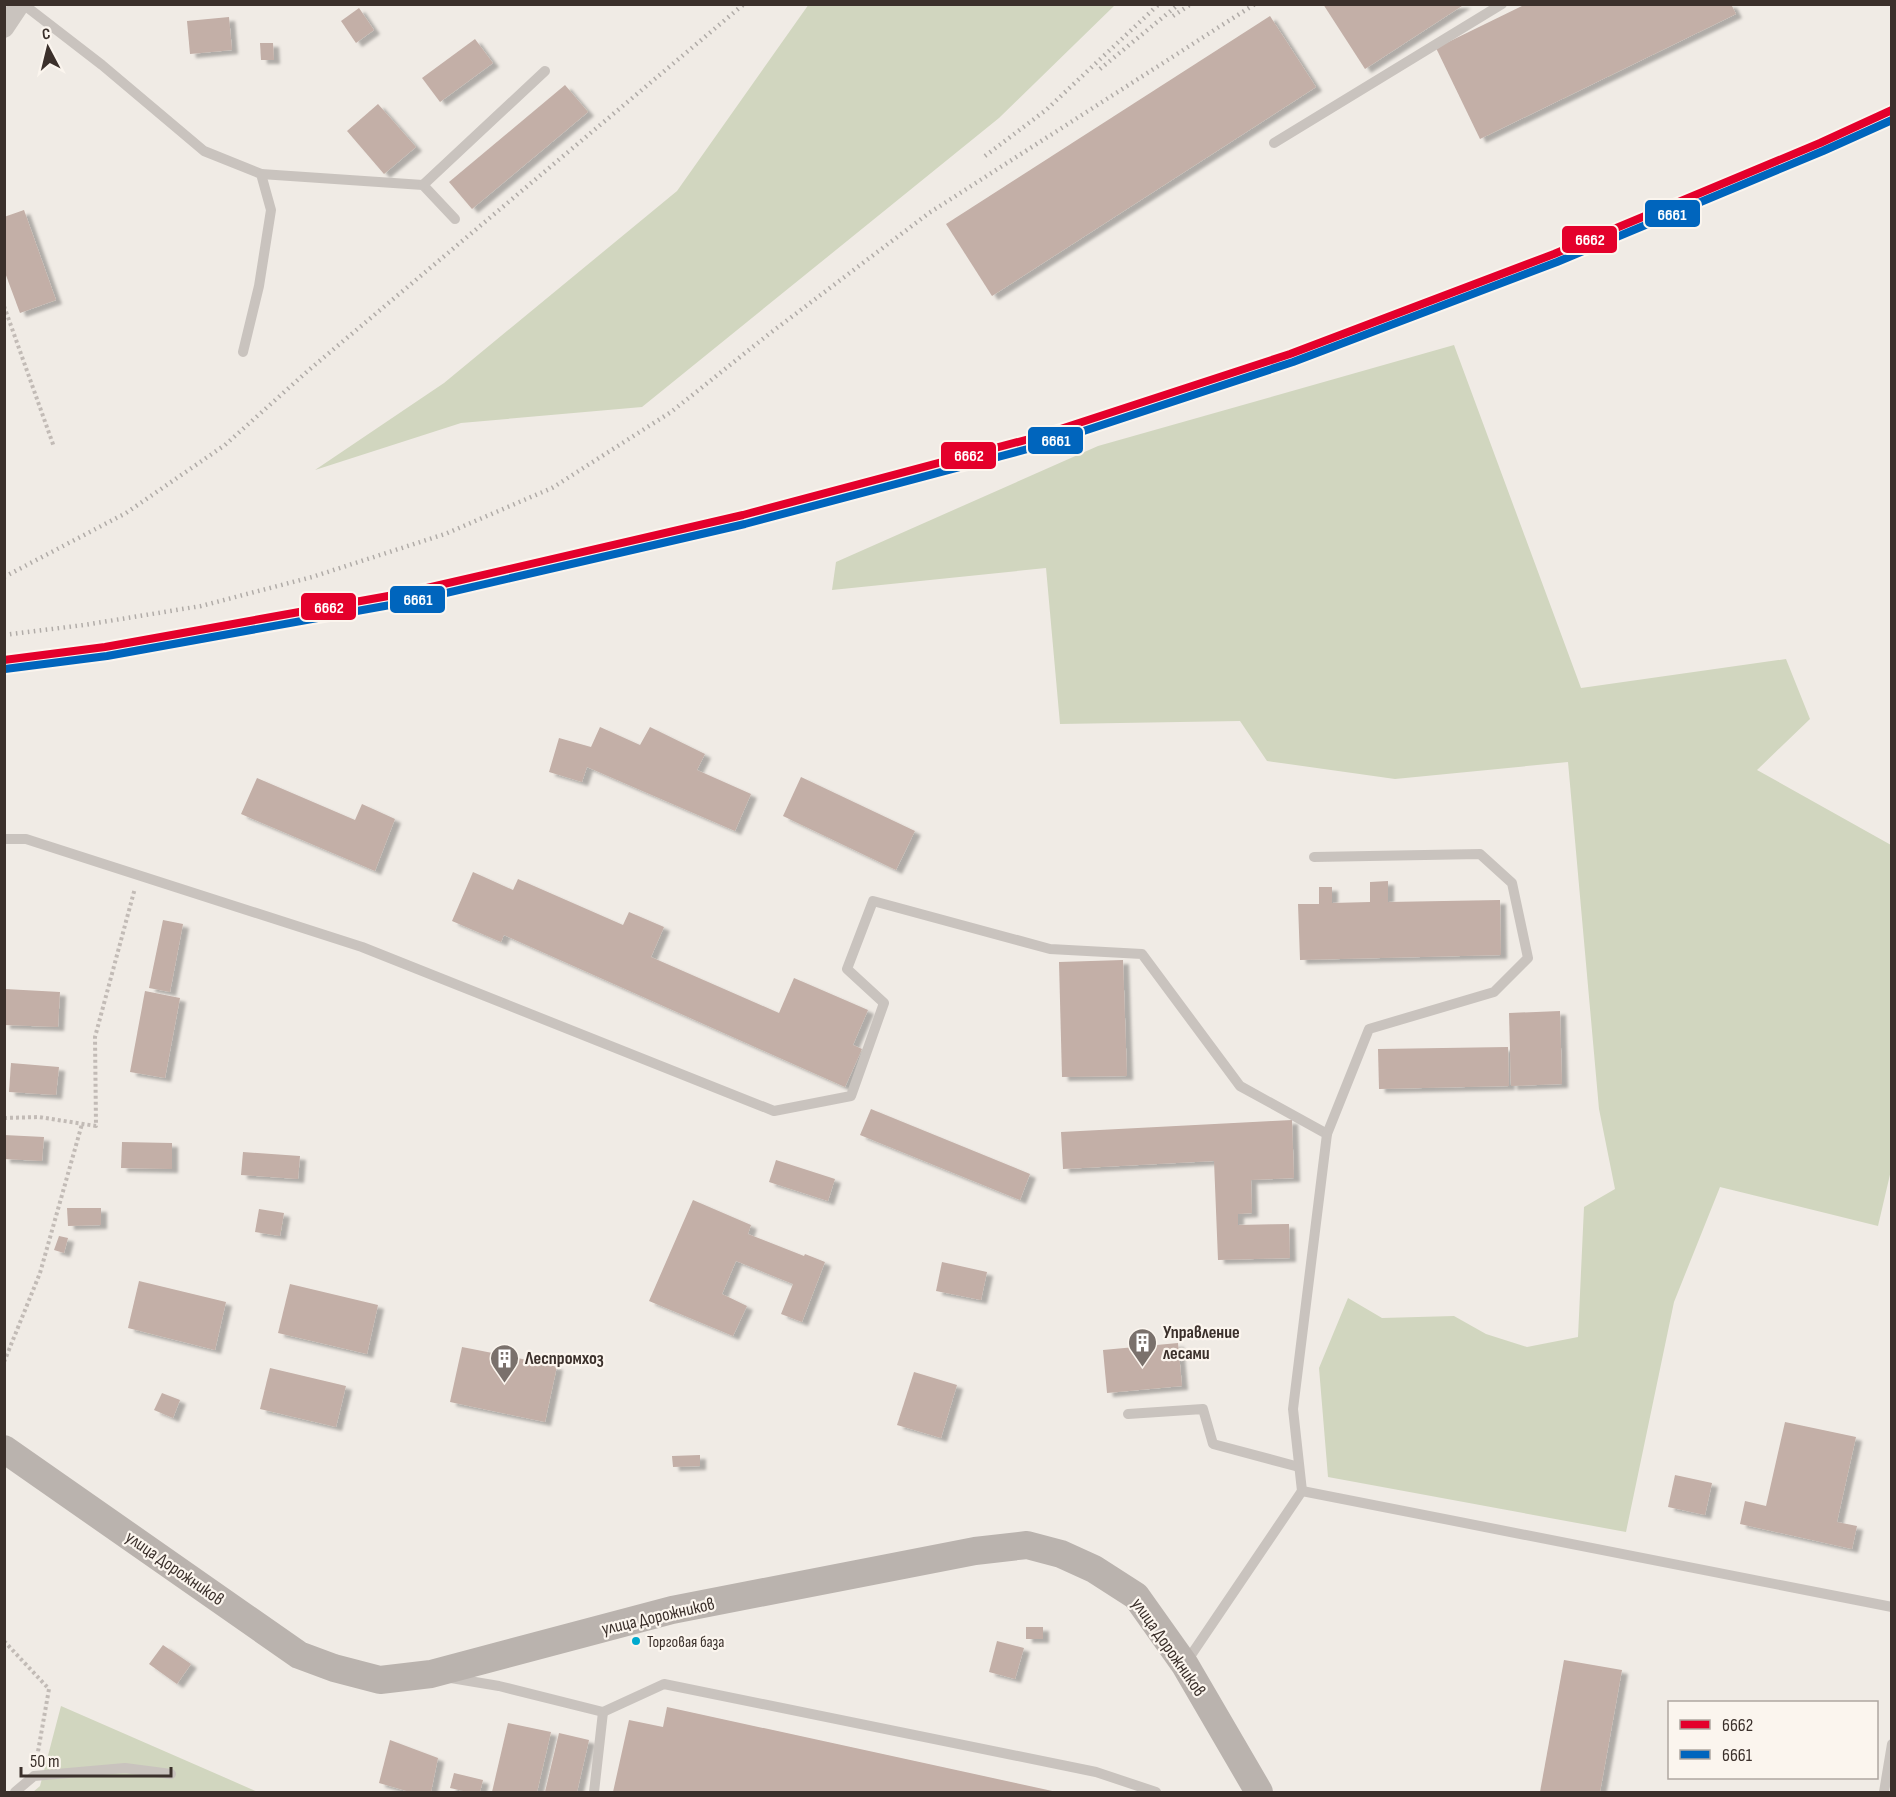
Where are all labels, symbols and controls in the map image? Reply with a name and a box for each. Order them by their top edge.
north arrow [18,18,78,78]
text: С [41,25,52,45]
line badge: 6661 [1644,199,1701,228]
text: 6661 [1658,206,1687,225]
line badge: 6662 [1561,225,1618,254]
text: 6662 [1575,231,1605,250]
line badge: 6661 [1027,426,1084,455]
text: 6661 [1042,432,1071,451]
line badge: 6662 [940,441,997,470]
text: 6662 [954,447,984,466]
line badge: 6661 [389,585,446,614]
text: 6661 [404,591,433,610]
line badge: 6662 [300,592,357,621]
text: 6662 [314,599,344,618]
place label: Управление лесами [1163,1322,1240,1364]
building icon: Управление лесами [1126,1326,1158,1368]
building icon: Леспромхоз [488,1342,520,1384]
place label: Леспромхоз [524,1348,604,1369]
street label: улица Дорожников [121,1527,228,1610]
street label: улица Дорожников [600,1593,717,1640]
street label: улица Дорожников [1127,1594,1210,1701]
place label: Торговая база [647,1633,725,1652]
marker: Торговая база [630,1635,642,1647]
legend [1668,1701,1878,1779]
text: 6662 [1722,1715,1753,1736]
scale bar [21,1740,171,1778]
text: 6661 [1722,1745,1753,1766]
text: 50 m [30,1751,60,1772]

